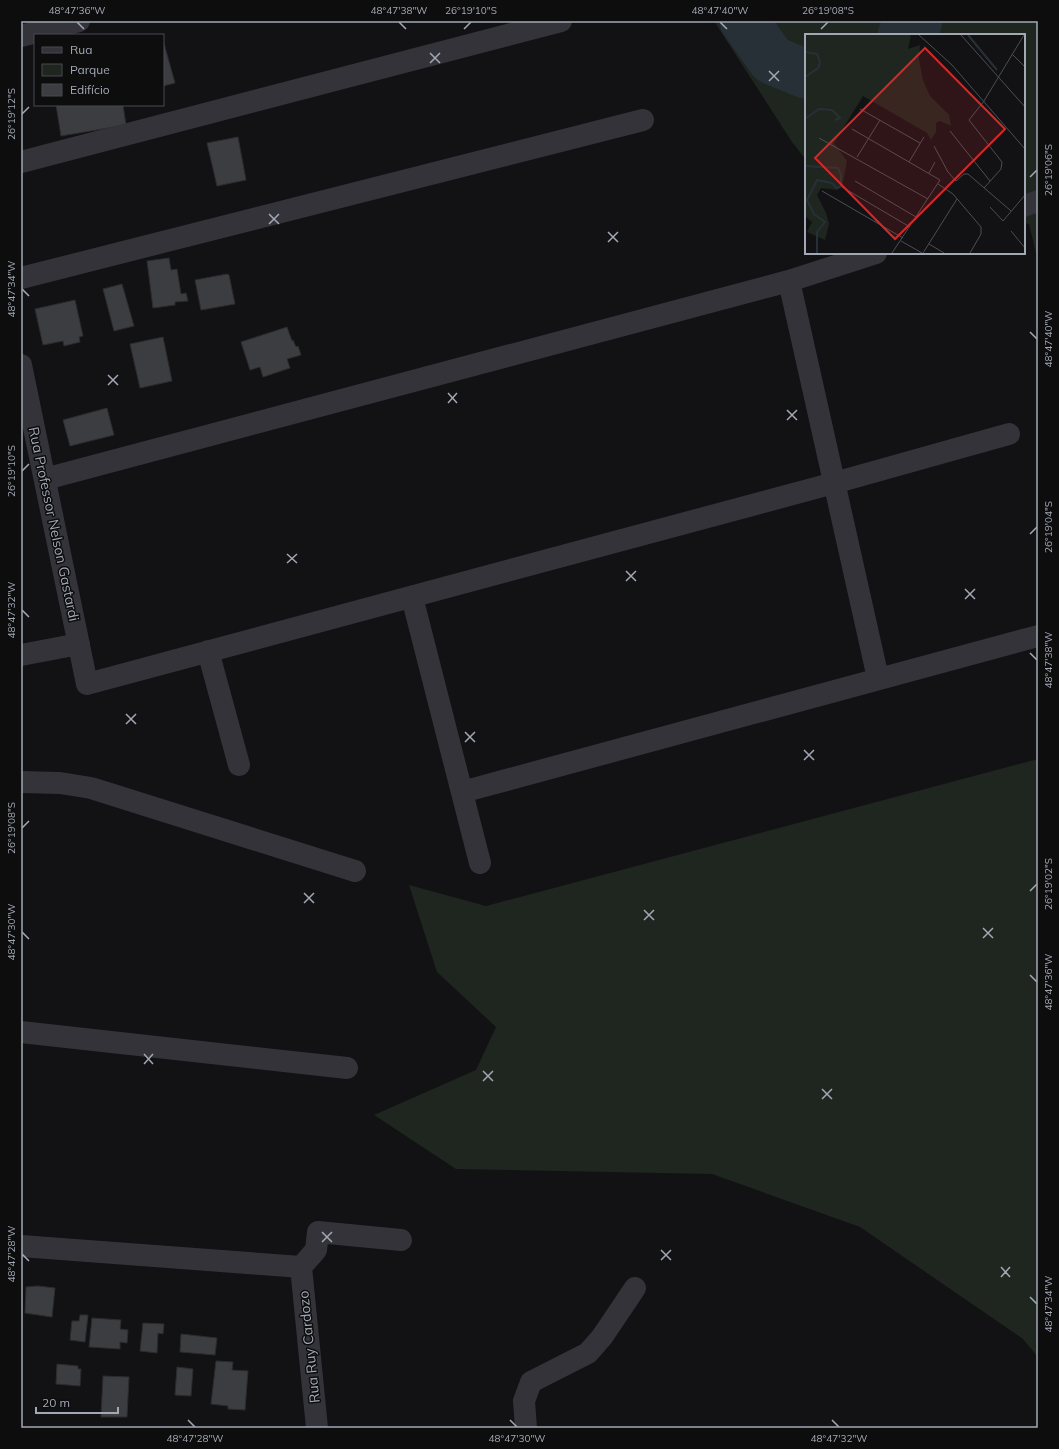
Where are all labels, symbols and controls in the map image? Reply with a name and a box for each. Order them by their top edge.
text: 48°47'36"W [49,4,105,17]
text: 48°47'38"W [371,4,427,17]
text: 26°19'10"S [445,4,497,17]
text: 48°47'40"W [692,4,748,17]
text: 26°19'08"S [802,4,854,17]
legend [34,34,164,106]
inset map [805,34,1025,254]
text: Rua [70,42,92,57]
text: Parque [70,62,110,77]
text: Edifício [70,82,110,97]
text: 26°19'12"S [5,88,18,140]
text: 26°19'06"S [1042,144,1055,196]
text: 48°47'34"W [5,261,18,317]
text: 48°47'40"W [1042,311,1055,367]
street label: Rua Professor Nelson Gastardi [25,425,83,623]
text: 26°19'10"S [5,445,18,497]
text: 26°19'04"S [1042,501,1055,553]
text: 48°47'32"W [5,582,18,638]
text: 48°47'38"W [1042,632,1055,688]
text: 26°19'08"S [5,802,18,854]
text: 26°19'02"S [1042,858,1055,910]
text: 48°47'30"W [5,904,18,960]
text: 48°47'36"W [1042,954,1055,1010]
text: 48°47'28"W [5,1226,18,1282]
text: 48°47'34"W [1042,1276,1055,1332]
street label: Rua Ruy Cardozo [294,1290,324,1404]
scale bar [36,1389,118,1415]
text: 20 m [42,1395,70,1410]
text: 48°47'28"W [167,1432,223,1445]
text: 48°47'30"W [489,1432,545,1445]
text: 48°47'32"W [811,1432,867,1445]

